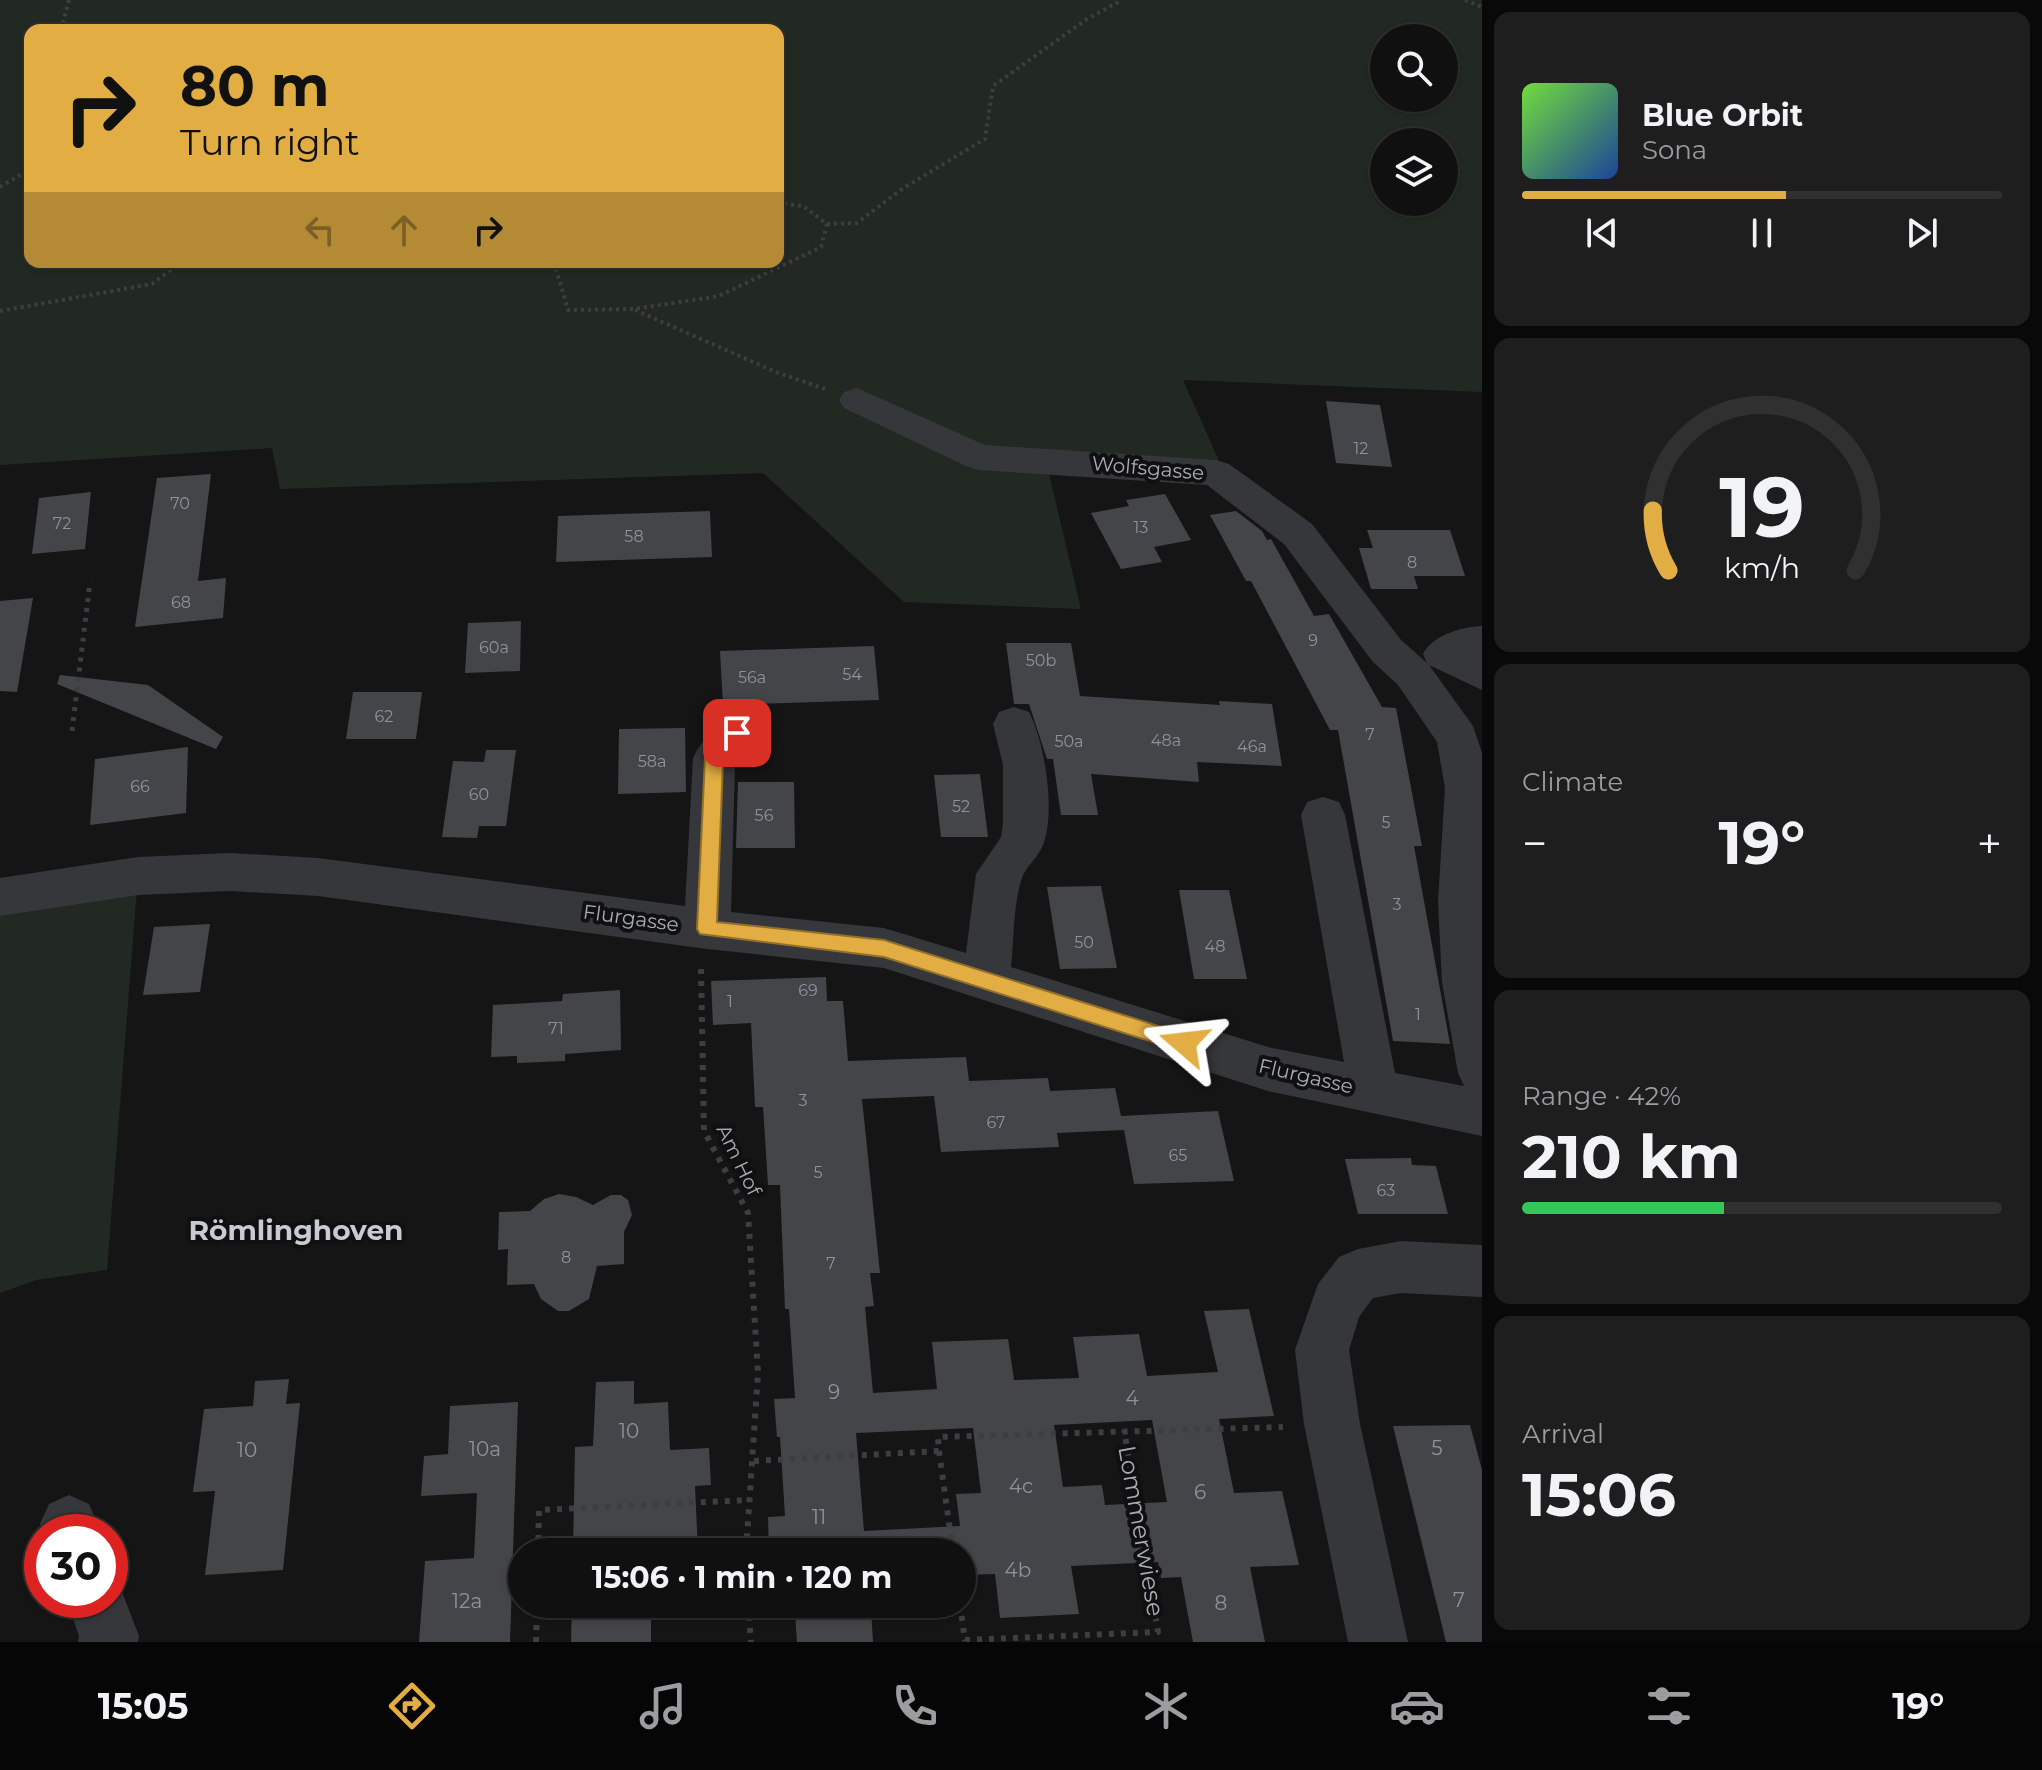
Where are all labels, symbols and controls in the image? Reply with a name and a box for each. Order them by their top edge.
map controls [1370,24,1458,216]
button: search [1370,24,1458,112]
text: 80 m [180,52,330,120]
icon: right [48,56,152,160]
text: Blue Orbit [1642,97,1803,134]
text: Turn right [180,120,360,164]
button: layers [1370,128,1458,216]
text: Sona [1642,134,1707,166]
icon: left [298,208,342,252]
icon: ahead [382,208,426,252]
icon: right [466,208,510,252]
icon: previous [1580,211,1624,255]
icon: pause [1740,211,1784,255]
icon: next [1900,211,1944,255]
house number: 12 [1354,439,1368,458]
street label: Wolfsgasse [1091,451,1205,485]
text: 19 [1719,456,1805,558]
house number: 70 [170,494,190,513]
house number: 72 [53,514,71,533]
house number: 13 [1134,518,1148,537]
house number: 58 [624,527,644,546]
text: km/h [1724,550,1800,585]
house number: 8 [1407,553,1417,572]
house number: 68 [171,593,191,612]
house number: 9 [1308,631,1318,650]
house number: 60a [479,638,509,657]
house number: 50b [1026,651,1056,670]
house number: 54 [842,665,862,684]
house number: 56a [738,668,766,687]
pin [703,699,771,767]
house number: 62 [375,707,393,726]
icon: arrive [715,711,759,755]
house number: 7 [1365,725,1375,744]
house number: 48a [1151,731,1181,750]
house number: 50a [1054,732,1084,751]
house number: 46a [1237,737,1267,756]
house number: 58a [638,752,666,771]
text: Climate [1522,766,1623,798]
house number: 66 [130,777,150,796]
house number: 60 [469,785,489,804]
house number: 52 [952,797,970,816]
house number: 56 [755,806,774,825]
text: 19° [1719,806,1805,879]
house number: 5 [1381,813,1391,832]
text: − [1522,816,1547,870]
text: + [1977,816,2002,870]
house number: 3 [1392,895,1402,914]
street label: Flurgasse [582,899,680,937]
house number: 50 [1074,933,1094,952]
house number: 48 [1205,937,1225,956]
house number: 69 [798,981,818,1000]
house number: 1 [727,992,733,1011]
position arrow [1142,1001,1226,1085]
house number: 1 [1415,1005,1421,1024]
house number: 71 [548,1019,564,1038]
street label: Flurgasse [1256,1053,1356,1099]
text: Range · 42% [1522,1080,1681,1112]
house number: 3 [798,1091,808,1110]
house number: 67 [986,1113,1006,1132]
street label: Am Hof [711,1120,767,1201]
text: 210 km [1522,1120,1741,1193]
house number: 65 [1169,1146,1187,1165]
house number: 5 [813,1163,823,1182]
house number: 63 [1377,1181,1395,1200]
district label: Römlinghoven [189,1213,403,1247]
house number: 8 [561,1248,571,1267]
house number: 7 [826,1254,836,1273]
house number: 9 [828,1380,840,1404]
house number: 4 [1125,1386,1139,1410]
text: Arrival [1522,1418,1604,1450]
house number: 10 [619,1419,639,1443]
house number: 5 [1431,1436,1443,1460]
house number: 10a [469,1437,501,1461]
house number: 10 [237,1438,257,1462]
street label: Lommerwiese [1112,1443,1171,1618]
text: 15:06 [1522,1458,1676,1531]
house number: 4c [1009,1474,1033,1498]
house number: 6 [1194,1480,1206,1504]
house number: 11 [812,1505,826,1529]
speed limit sign: 30 [24,1514,128,1618]
house number: 4b [1005,1558,1031,1582]
text: 15:06 · 1 min · 120 m [592,1559,892,1596]
house number: 7 [1453,1588,1465,1612]
house number: 12a [452,1589,482,1613]
house number: 8 [1215,1591,1227,1615]
icon: directions [384,1678,440,1734]
icon: music [635,1678,691,1734]
icon: phone [887,1678,943,1734]
icon: climate [1138,1678,1194,1734]
icon: car [1389,1678,1445,1734]
icon: filters [1641,1678,1697,1734]
text: 15:05 [98,1684,189,1728]
text: 19° [1892,1684,1944,1728]

